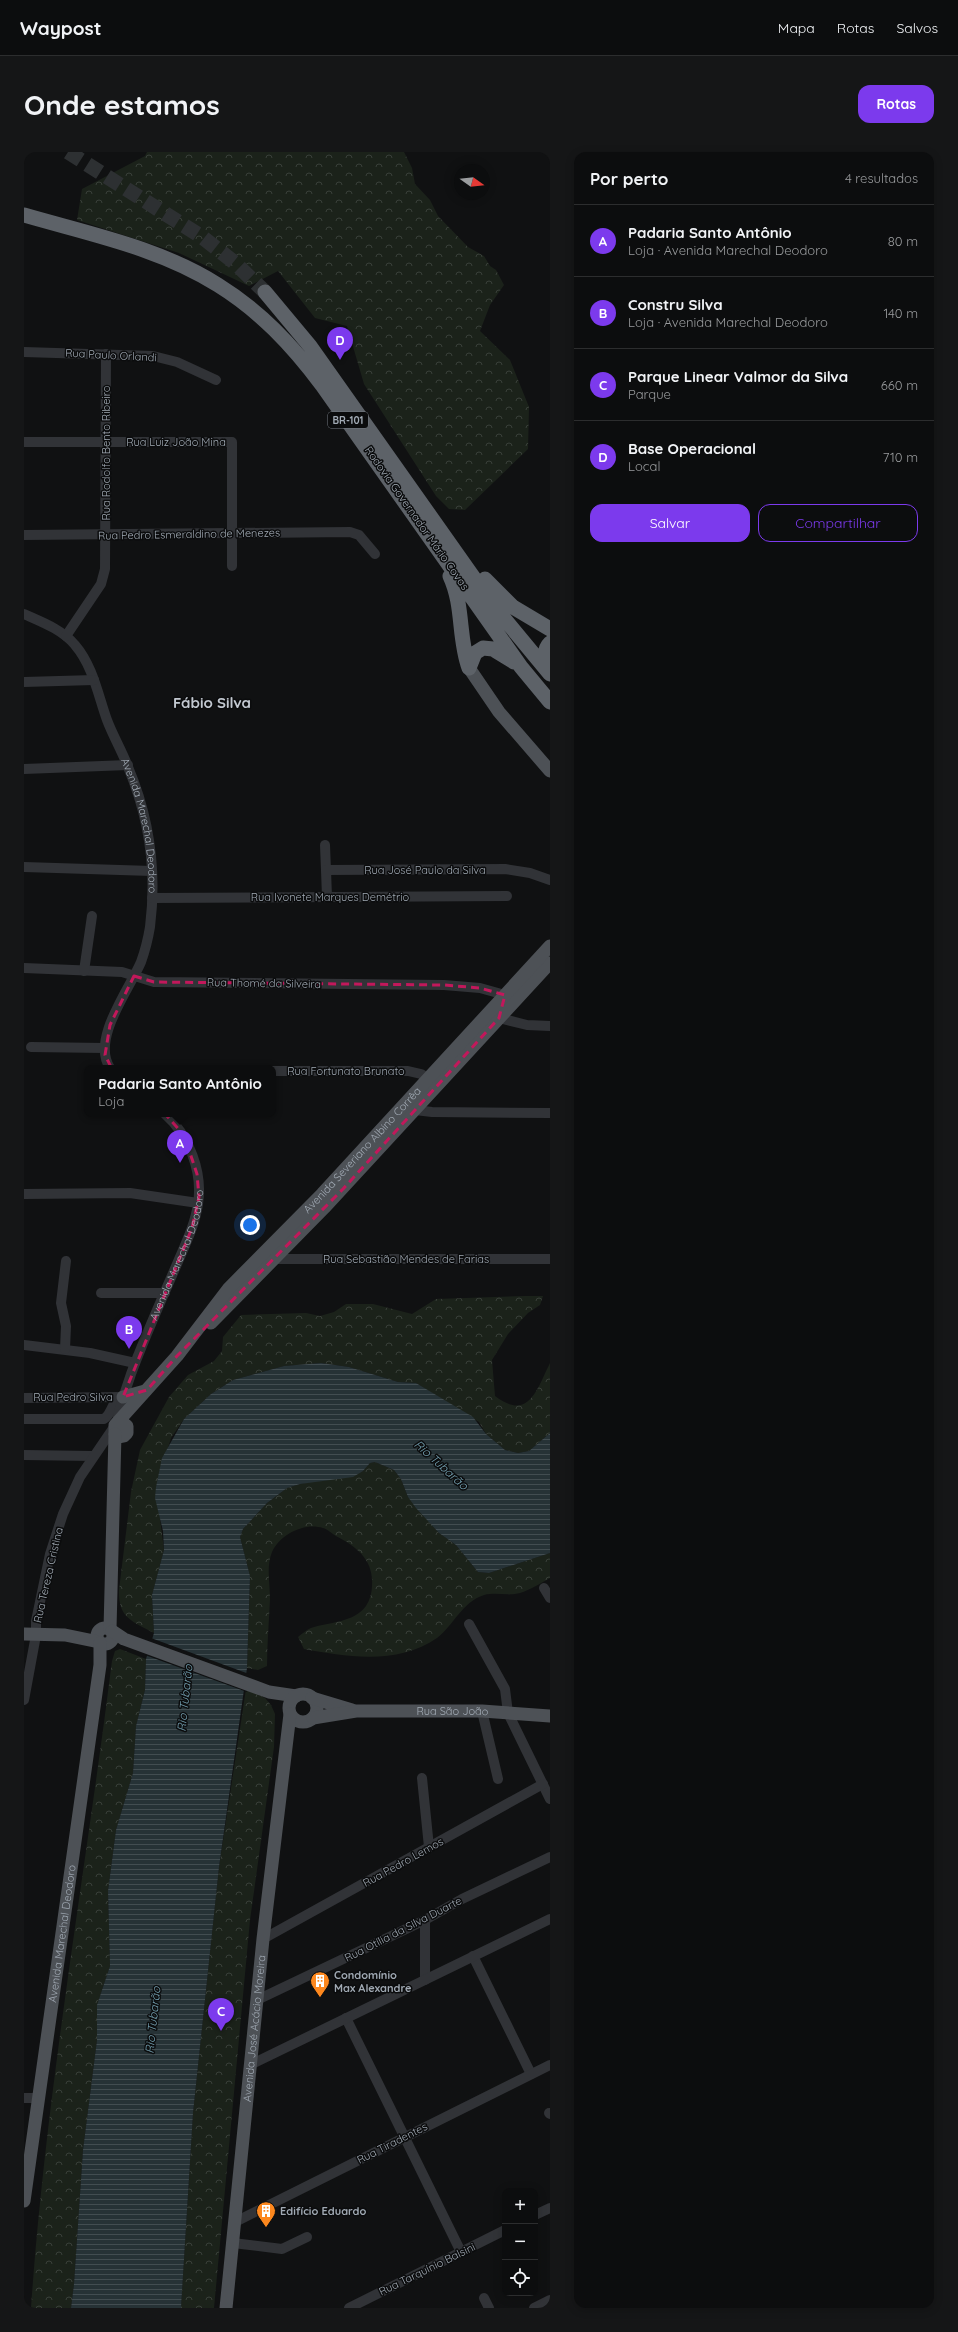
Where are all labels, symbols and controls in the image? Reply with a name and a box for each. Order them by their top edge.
text: Waypost [20,16,102,40]
text: Mapa [778,19,815,37]
text: Rotas [837,19,874,37]
text: Salvos [896,19,938,37]
button: Rotas [858,85,934,123]
text: Onde estamos [24,87,220,122]
north arrow [454,164,490,200]
text: Por perto [590,168,668,189]
text: 4 resultados [845,170,918,186]
text: Padaria Santo Antônio [628,223,792,242]
text: A [599,233,607,249]
text: 80 m [888,233,918,249]
text: Loja · Avenida Marechal Deodoro [628,242,828,258]
text: Constru Silva [628,295,723,314]
text: B [599,305,607,321]
text: 140 m [883,305,918,321]
text: Loja · Avenida Marechal Deodoro [628,314,828,330]
pin: D [327,327,353,360]
street label: Rua Paulo Orlandi [65,346,157,364]
text: Parque Linear Valmor da Silva [628,367,848,386]
text: C [599,377,607,393]
text: 660 m [881,377,918,393]
street label: Rua Rodolfo Bento Ribeiro [99,385,113,520]
text: Parque [628,386,671,402]
road number: BR-101 [328,412,368,428]
street label: Rua Luiz João Mina [126,435,226,449]
text: Base Operacional [628,439,756,458]
street label: Rodovia Governador Mário Covas [362,443,472,593]
text: D [598,449,608,465]
text: 710 m [883,449,918,465]
text: Local [628,458,660,474]
button: Salvar [590,504,750,542]
button: Compartilhar [758,504,918,542]
street label: Rua Pedro Esmeraldino de Menezes [98,525,280,543]
district label: Fábio Silva [173,693,251,712]
street label: Avenida Marechal Deodoro [118,756,160,894]
street label: Rua José Paulo da Silva [364,863,486,877]
street label: Rua Ivonete Marques Demétrio [251,890,409,904]
street label: Rua Thomé da Silveira [207,975,321,991]
street label: Rua Fortunato Brunato [287,1064,405,1078]
popup [84,1065,276,1117]
text: Padaria Santo Antônio [98,1074,262,1093]
street label: Avenida Severiano Albino Corrêa [300,1084,424,1216]
text: Loja [98,1093,124,1109]
pin: A [167,1130,193,1163]
street label: Avenida Marechal Deodoro [146,1189,206,1322]
your location [240,1215,260,1235]
street label: Rua Sebastião Mendes de Farias [323,1252,489,1266]
pin: B [116,1316,142,1349]
street label: Rua Pedro Silva [33,1390,113,1404]
water label: Rio Tubarão [411,1437,472,1493]
street label: Rua Tereza Cristina [30,1526,66,1624]
water label: Rio Tubarão [174,1663,196,1732]
street label: Rua São João [416,1704,489,1718]
street label: Rua Pedro Lemos [360,1834,446,1890]
street label: Avenida Marechal Deodoro [45,1864,79,2003]
street label: Rua Otília da Silva Duarte [342,1893,464,1965]
street label: Avenida José Acácio Moreira [240,1954,268,2103]
place label: Condomínio Max Alexandre [334,1968,412,1995]
building icon: Condomínio Max Alexandre [309,1970,331,1998]
water label: Rio Tubarão [142,1985,164,2054]
pin: C [208,1998,234,2031]
street label: Rua Tiradentes [354,2119,430,2167]
map controls [502,2188,538,2296]
button: + [502,2188,538,2224]
building icon: Edifício Eduardo [255,2200,277,2228]
place label: Edifício Eduardo [280,2204,367,2218]
button: − [502,2224,538,2260]
street label: Rua Tarquínio Balsini [376,2240,478,2298]
button: locate [502,2260,538,2296]

